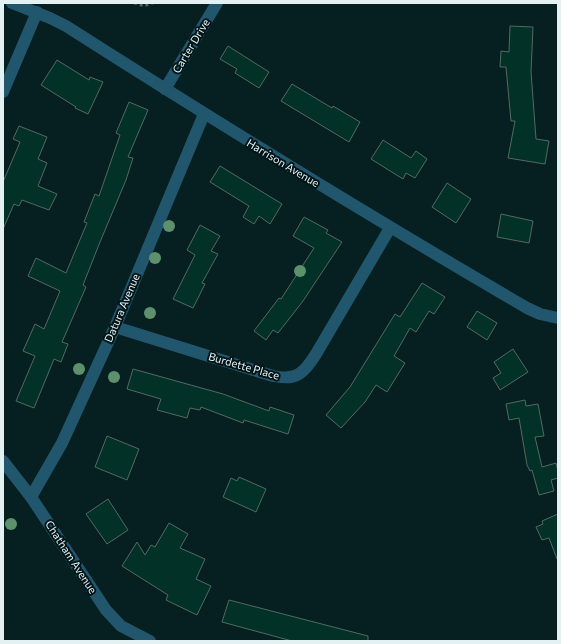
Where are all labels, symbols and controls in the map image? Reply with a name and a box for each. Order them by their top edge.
street label: Carter Drive [169,16,212,75]
street label: Harrison Avenue [245,136,322,189]
street label: Datura Avenue [101,271,142,344]
street label: Burdette Place [207,349,281,382]
street label: Chatham Avenue [43,518,100,596]

